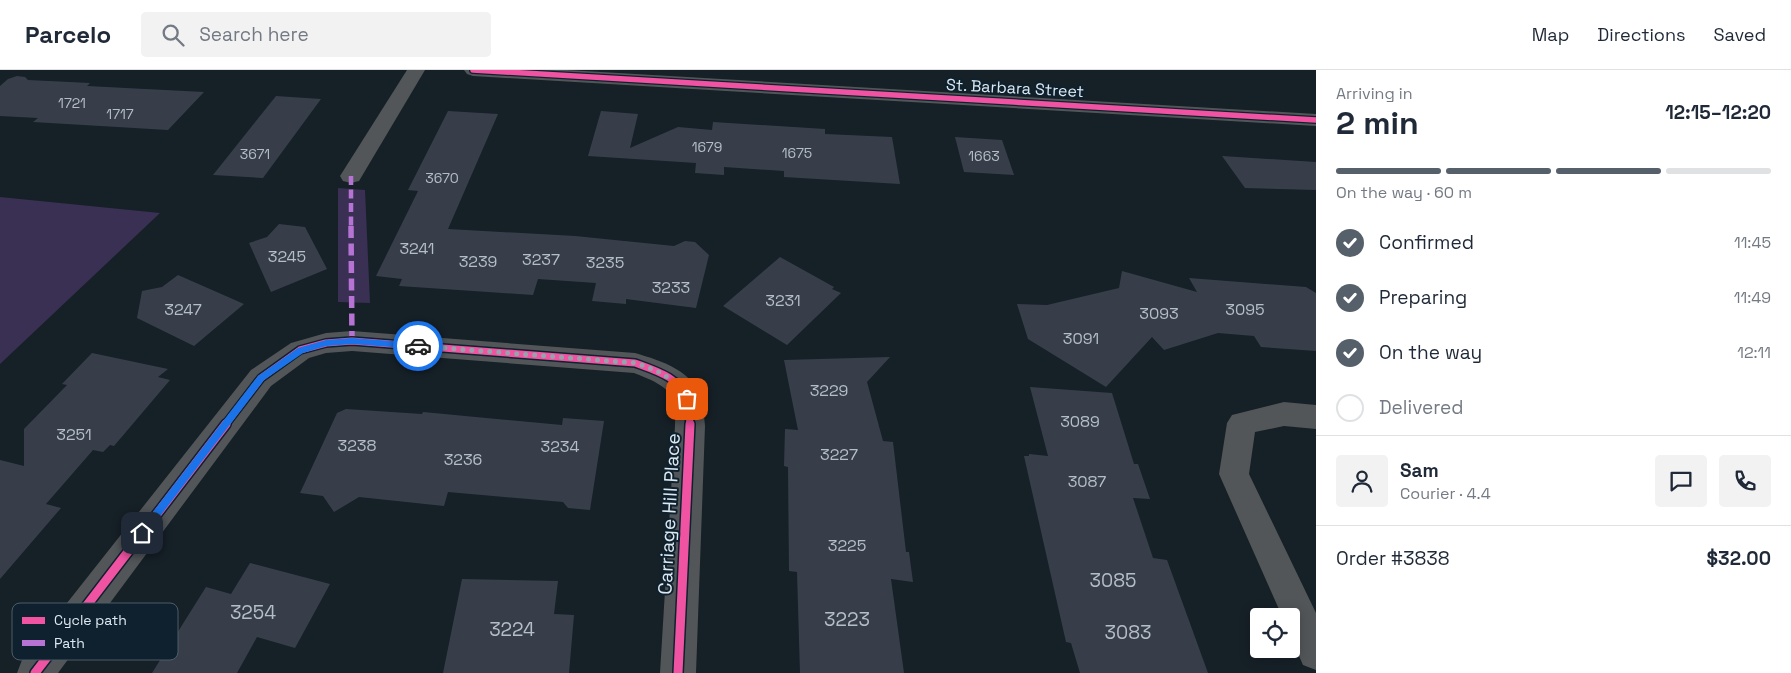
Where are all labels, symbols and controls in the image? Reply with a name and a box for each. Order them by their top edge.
search box [141,12,491,57]
text: Parcelo [25,19,111,50]
icon: search [159,21,187,49]
text: Search here [199,22,309,47]
text: Map [1532,23,1569,46]
text: Directions [1597,23,1686,46]
text: Saved [1714,23,1766,46]
street label: St. Barbara Street [945,74,1085,102]
text: Arriving in [1336,83,1413,104]
house number: 1721 [58,94,86,112]
text: 12:15–12:20 [1665,100,1771,125]
text: 2 min [1336,103,1419,143]
house number: 1717 [106,105,134,123]
house number: 1679 [692,138,722,156]
house number: 1675 [782,144,812,162]
house number: 3671 [240,145,270,163]
house number: 1663 [968,147,1000,165]
house number: 3670 [425,169,459,187]
text: On the way · 60 m [1336,182,1472,203]
icon: check [1336,229,1364,257]
text: Confirmed [1379,230,1474,255]
text: 11:45 [1734,232,1771,253]
house number: 3241 [399,238,435,259]
house number: 3245 [268,246,306,267]
house number: 3237 [522,249,560,270]
house number: 3239 [459,251,497,272]
house number: 3235 [586,252,624,273]
house number: 3233 [652,277,690,298]
icon: check [1336,284,1364,312]
text: Preparing [1379,285,1467,310]
text: 11:49 [1734,287,1771,308]
house number: 3231 [765,290,801,311]
house number: 3247 [164,299,202,320]
house number: 3095 [1225,299,1265,320]
house number: 3093 [1139,303,1179,324]
courier [393,321,443,371]
house number: 3091 [1063,328,1099,349]
icon: car [404,332,432,360]
icon: check [1336,339,1364,367]
text: On the way [1379,340,1482,365]
text: 12:11 [1737,342,1771,363]
pin [666,378,708,420]
house number: 3229 [810,380,848,401]
icon: bag [673,385,701,413]
text: Delivered [1379,395,1464,420]
house number: 3089 [1060,411,1100,432]
house number: 3251 [56,424,92,445]
street label: Carriage Hill Place [652,433,686,595]
house number: 3238 [338,435,376,456]
house number: 3234 [541,436,579,457]
house number: 3227 [820,444,858,465]
house number: 3236 [444,449,482,470]
button: person [1336,455,1388,507]
button: chat [1655,455,1707,507]
button: phone [1719,455,1771,507]
text: Sam [1400,458,1439,483]
house number: 3087 [1068,471,1106,492]
text: Courier · 4.4 [1400,483,1491,504]
pin [121,512,163,554]
icon: home [128,519,156,547]
house number: 3225 [828,535,866,556]
text: Order #3838 [1336,546,1450,571]
text: $32.00 [1707,546,1771,571]
house number: 3085 [1090,568,1136,593]
house number: 3254 [230,600,276,625]
legend [12,603,178,660]
house number: 3223 [824,607,870,632]
map controls [1250,608,1300,658]
button: locate [1250,608,1300,658]
text: Cycle path [54,611,127,629]
house number: 3224 [489,617,535,642]
house number: 3083 [1105,620,1151,645]
text: Path [54,634,85,652]

